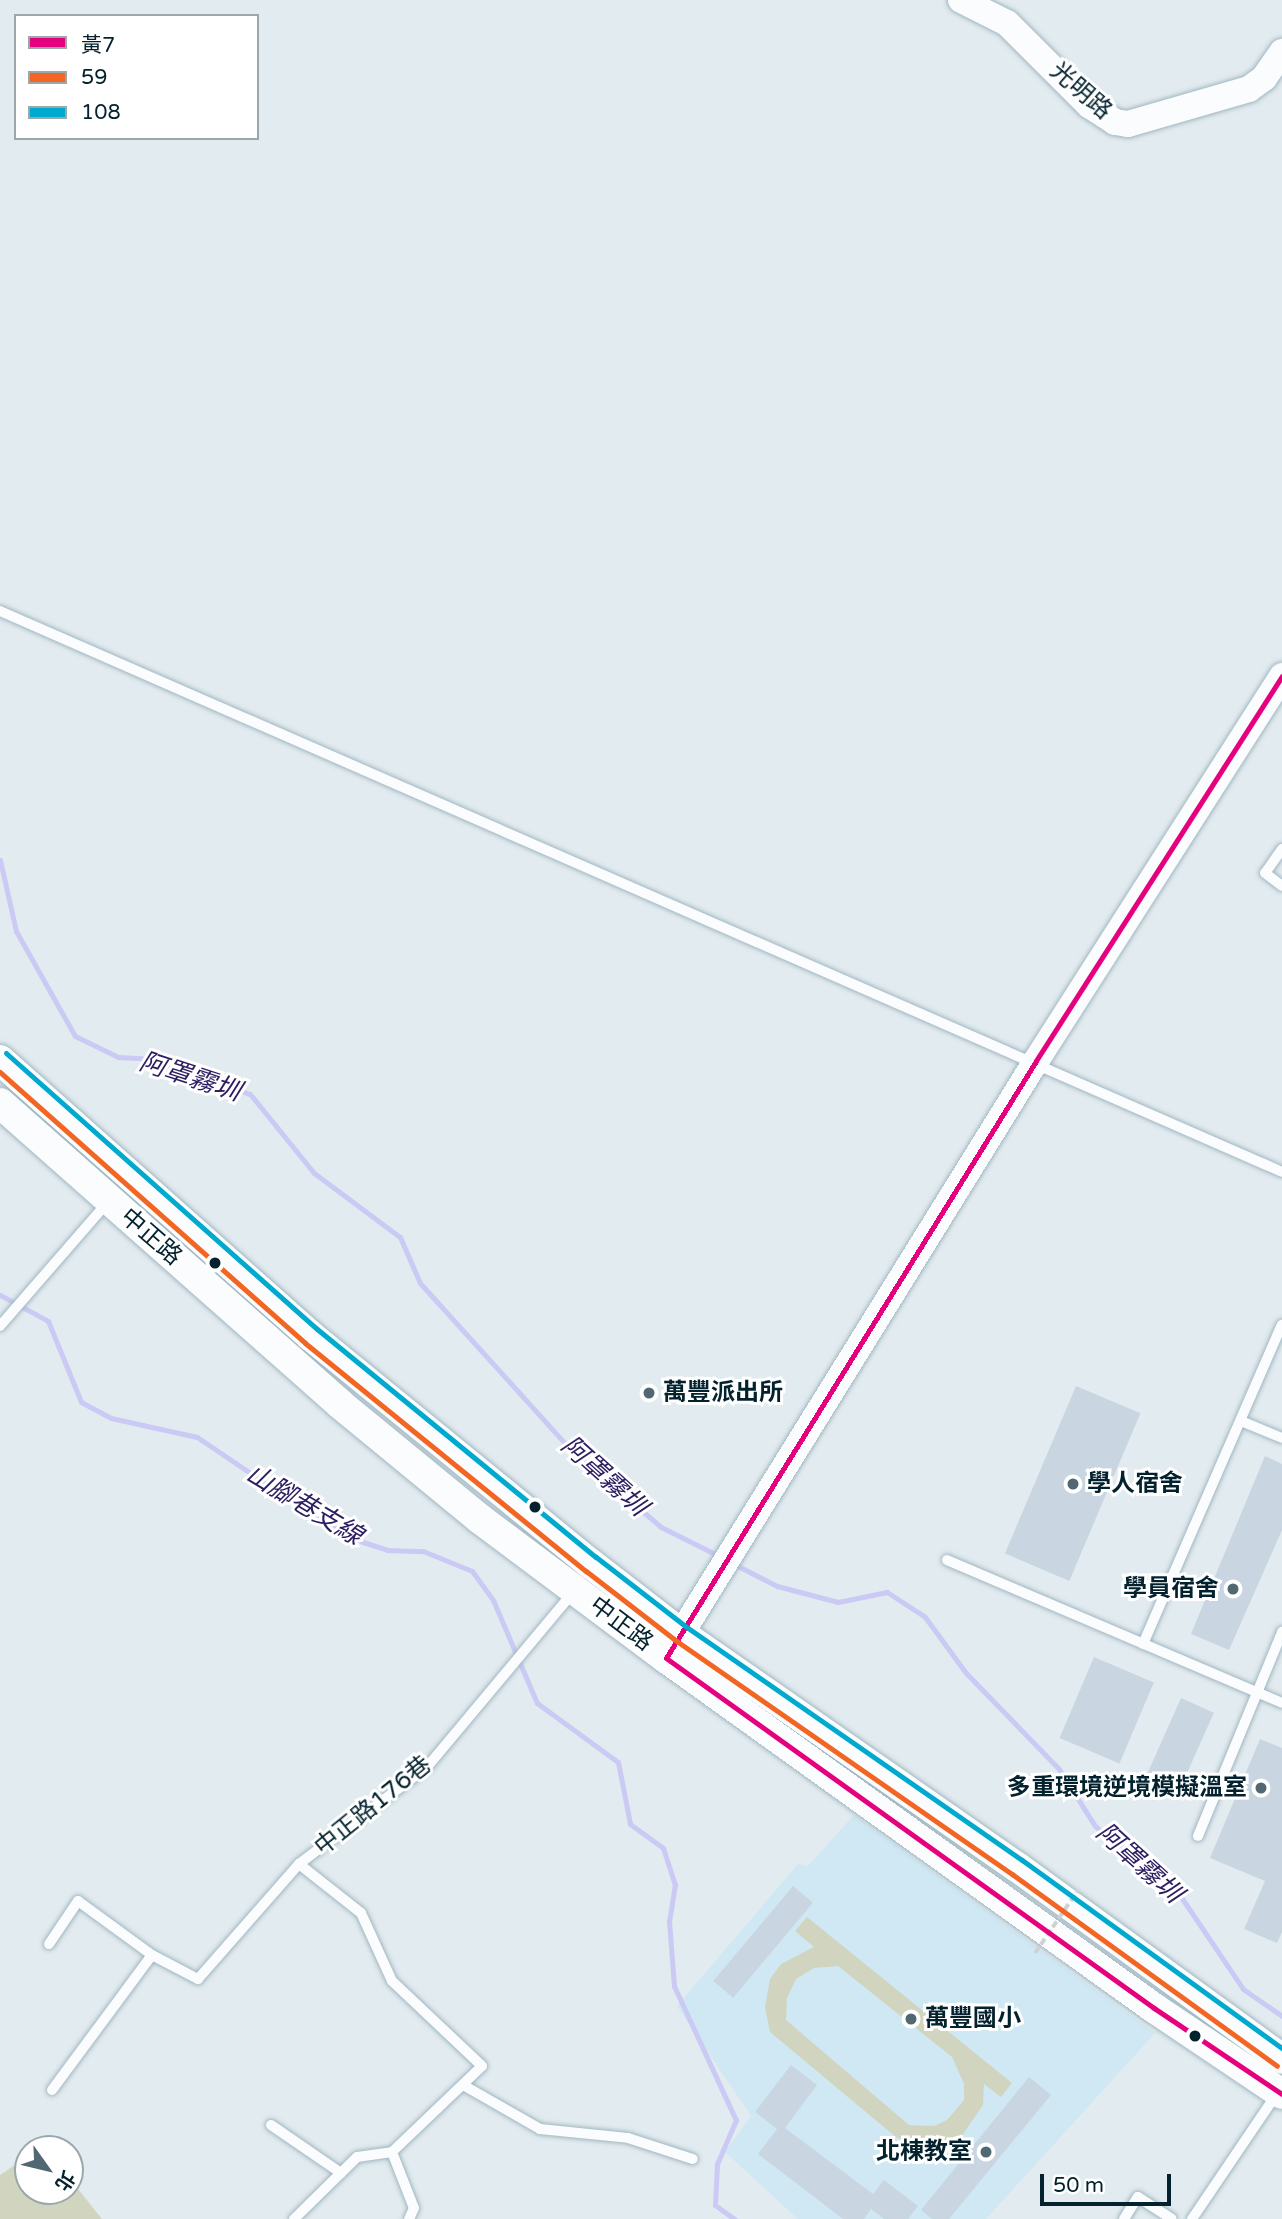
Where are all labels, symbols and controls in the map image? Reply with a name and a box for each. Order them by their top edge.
legend [14,14,259,140]
text: 黃7 [81,33,115,58]
street label: 光明路 [1044,57,1118,125]
text: 59 [81,65,107,90]
text: 108 [81,100,121,125]
water label: 阿罩霧圳 [136,1046,244,1108]
street label: 中正路 [114,1203,188,1271]
unlabelled marker [208,1256,222,1270]
place label: 萬豐派出所 [663,1379,783,1407]
marker: 萬豐派出所 [641,1385,657,1401]
water label: 阿罩霧圳 [555,1430,653,1522]
water label: 山腳巷支線 [240,1458,368,1552]
place label: 學人宿舍 [1087,1470,1183,1498]
marker: 學人宿舍 [1065,1476,1081,1492]
unlabelled marker [528,1500,542,1514]
place label: 學員宿舍 [1123,1575,1219,1603]
marker: 學員宿舍 [1225,1581,1241,1597]
street label: 中正路 [584,1591,658,1657]
street label: 中正路176巷 [309,1750,437,1862]
place label: 多重環境逆境模擬溫室 [1007,1774,1247,1802]
marker: 多重環境逆境模擬溫室 [1253,1780,1269,1796]
water label: 阿罩霧圳 [1090,1817,1188,1909]
place label: 萬豐國小 [925,2005,1021,2033]
marker: 萬豐國小 [903,2011,919,2027]
unlabelled marker [1188,2029,1202,2043]
north arrow [14,2135,84,2205]
place label: 北棟教室 [876,2138,972,2166]
marker: 北棟教室 [978,2144,994,2160]
scale bar [1044,2160,1175,2204]
text: 北 [50,2167,79,2195]
text: 50 m [1053,2173,1104,2198]

